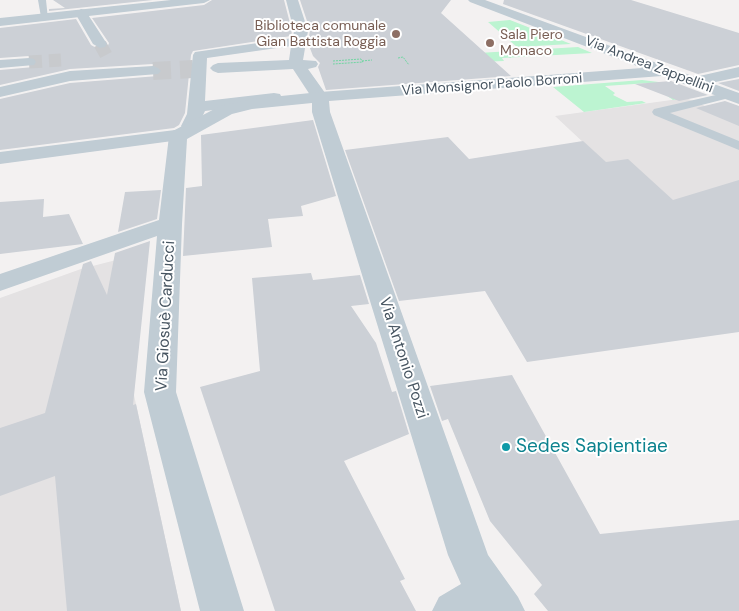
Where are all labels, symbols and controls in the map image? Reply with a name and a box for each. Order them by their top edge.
place label: Biblioteca comunale Gian Battista Roggia [255,18,386,50]
place label: Sala Piero Monaco [500,27,563,59]
marker: Biblioteca comunale Gian Battista Roggia [390,28,402,40]
street label: Via Andrea Zappellini [582,33,716,97]
marker: Sala Piero Monaco [484,37,496,49]
street label: Via Monsignor Paolo Borroni [401,70,583,100]
street label: Via Giosuè Carducci [152,240,180,392]
street label: Via Antonio Pozzi [374,295,432,421]
place label: Sedes Sapientiae [516,436,668,458]
marker: Sedes Sapientiae [500,441,512,453]

